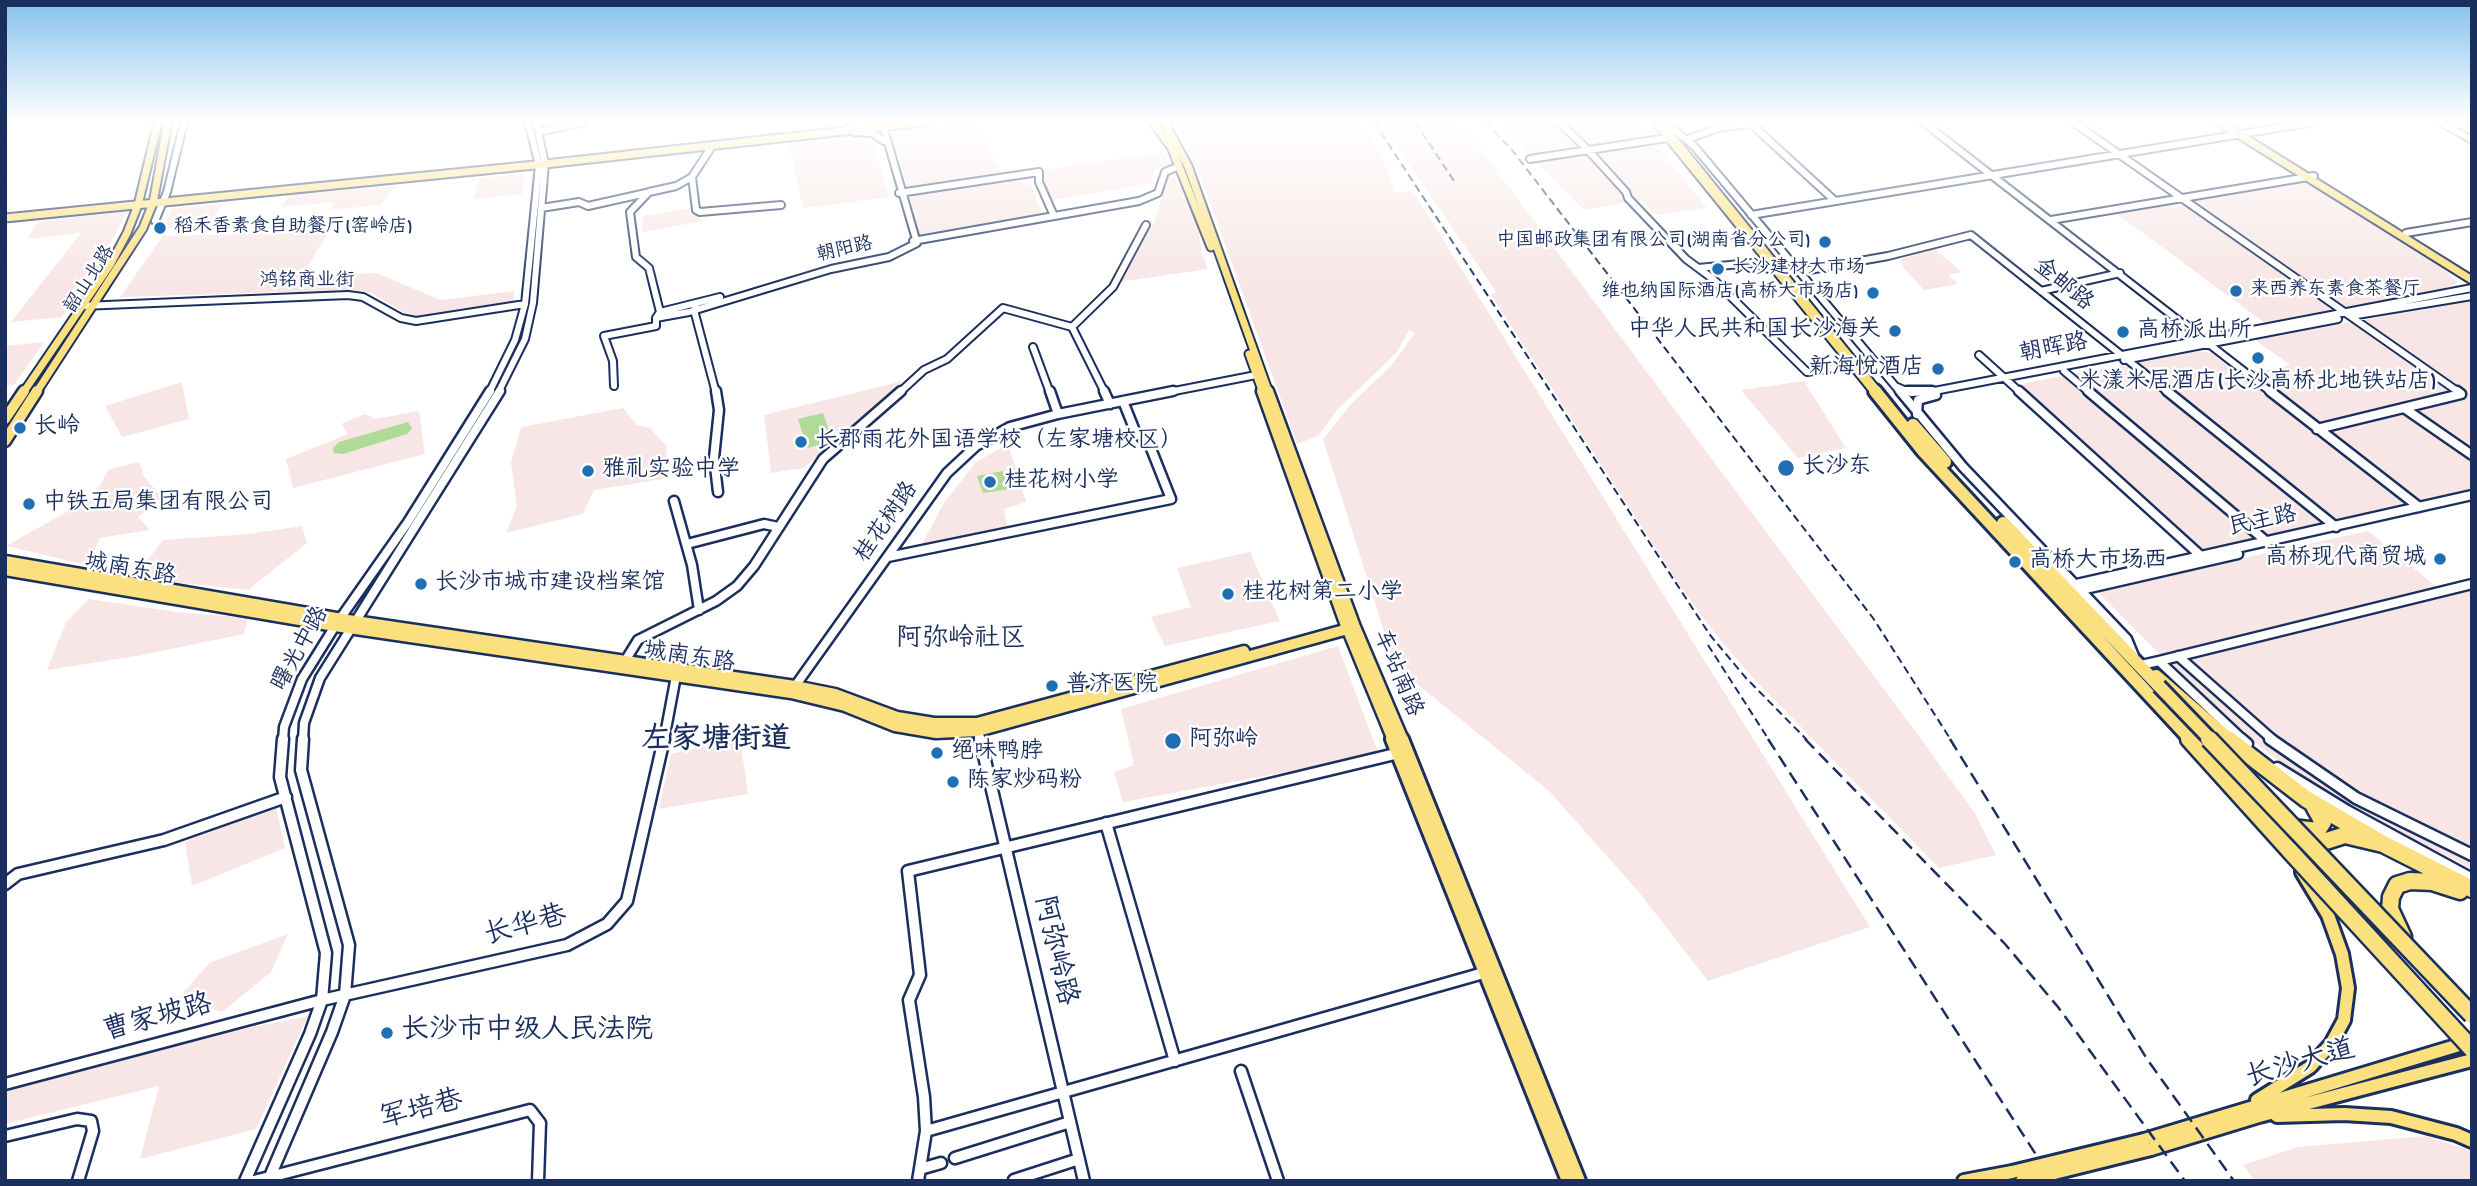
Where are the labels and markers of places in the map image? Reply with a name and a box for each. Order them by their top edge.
place label: 稻禾香素食自助餐厅(窑岭店) [174,217,413,239]
marker: 稻禾香素食自助餐厅(窑岭店) [152,220,168,236]
place label: 中国邮政集团有限公司(湖南省分公司) [1496,231,1811,253]
marker: 中国邮政集团有限公司(湖南省分公司) [1817,234,1833,250]
place label: 长沙建材大市场 [1732,258,1865,280]
marker: 长沙建材大市场 [1710,261,1726,277]
place label: 来西养东素食茶餐厅 [2250,280,2421,302]
place label: 维也纳国际酒店(高桥大市场店) [1601,282,1859,304]
marker: 来西养东素食茶餐厅 [2228,283,2244,299]
marker: 维也纳国际酒店(高桥大市场店) [1865,285,1881,301]
place label: 中华人民共和国长沙海关 [1628,317,1881,345]
place label: 高桥派出所 [2137,318,2252,346]
marker: 中华人民共和国长沙海关 [1887,323,1903,339]
marker: 高桥派出所 [2115,324,2131,340]
marker: 米漾米居酒店(长沙高桥北地铁站店) [2250,350,2266,366]
place label: 新海悦酒店 [1809,355,1924,383]
marker: 新海悦酒店 [1930,361,1946,377]
place label: 米漾米居酒店(长沙高桥北地铁站店) [2079,369,2437,397]
place label: 长岭 [34,414,80,442]
marker: 长岭 [12,420,28,436]
place label: 长郡雨花外国语学校（左家塘校区） [815,428,1183,456]
marker: 长郡雨花外国语学校（左家塘校区） [793,434,809,450]
place label: 长沙东 [1802,454,1871,482]
place label: 雅礼实验中学 [602,457,740,485]
marker: 长沙东 [1776,458,1796,478]
marker: 雅礼实验中学 [580,463,596,479]
place label: 桂花树小学 [1004,468,1119,496]
marker: 桂花树小学 [982,474,998,490]
place label: 中铁五局集团有限公司 [43,490,273,518]
marker: 中铁五局集团有限公司 [21,496,37,512]
place label: 高桥现代商贸城 [2265,545,2426,573]
place label: 高桥大市场西 [2029,548,2167,576]
marker: 高桥现代商贸城 [2432,551,2448,567]
marker: 高桥大市场西 [2007,554,2023,570]
place label: 长沙市城市建设档案馆 [435,570,665,598]
marker: 长沙市城市建设档案馆 [413,576,429,592]
place label: 桂花树第二小学 [1242,580,1403,608]
marker: 桂花树第二小学 [1220,586,1236,602]
place label: 普济医院 [1066,672,1158,700]
marker: 普济医院 [1044,678,1060,694]
place label: 阿弥岭 [1189,727,1258,755]
marker: 阿弥岭 [1163,731,1183,751]
place label: 绝味鸭脖 [951,739,1043,767]
marker: 绝味鸭脖 [929,745,945,761]
place label: 陈家炒码粉 [967,768,1082,796]
marker: 陈家炒码粉 [945,774,961,790]
place label: 长沙市中级人民法院 [401,1016,653,1050]
marker: 长沙市中级人民法院 [379,1025,395,1041]

